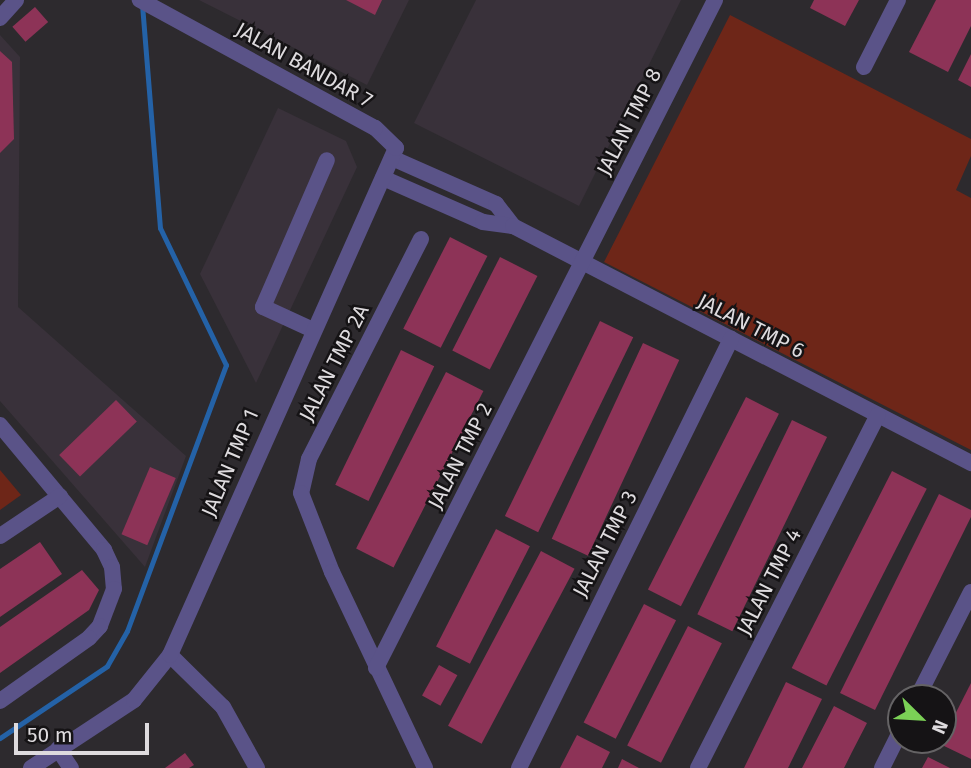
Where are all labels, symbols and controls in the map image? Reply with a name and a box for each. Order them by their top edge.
street label: JALAN BANDAR 7 [231,17,377,113]
street label: JALAN TMP 8 [591,64,667,180]
street label: JALAN TMP 6 [693,288,809,364]
street label: JALAN TMP 2A [294,300,374,426]
street label: JALAN TMP 2 [422,399,498,513]
street label: JALAN TMP 1 [196,405,264,521]
street label: JALAN TMP 3 [567,487,643,601]
street label: JALAN TMP 4 [731,524,807,640]
north arrow [887,684,957,754]
scale bar [18,708,152,752]
text: N [927,716,953,737]
text: 50 m [27,722,73,748]

